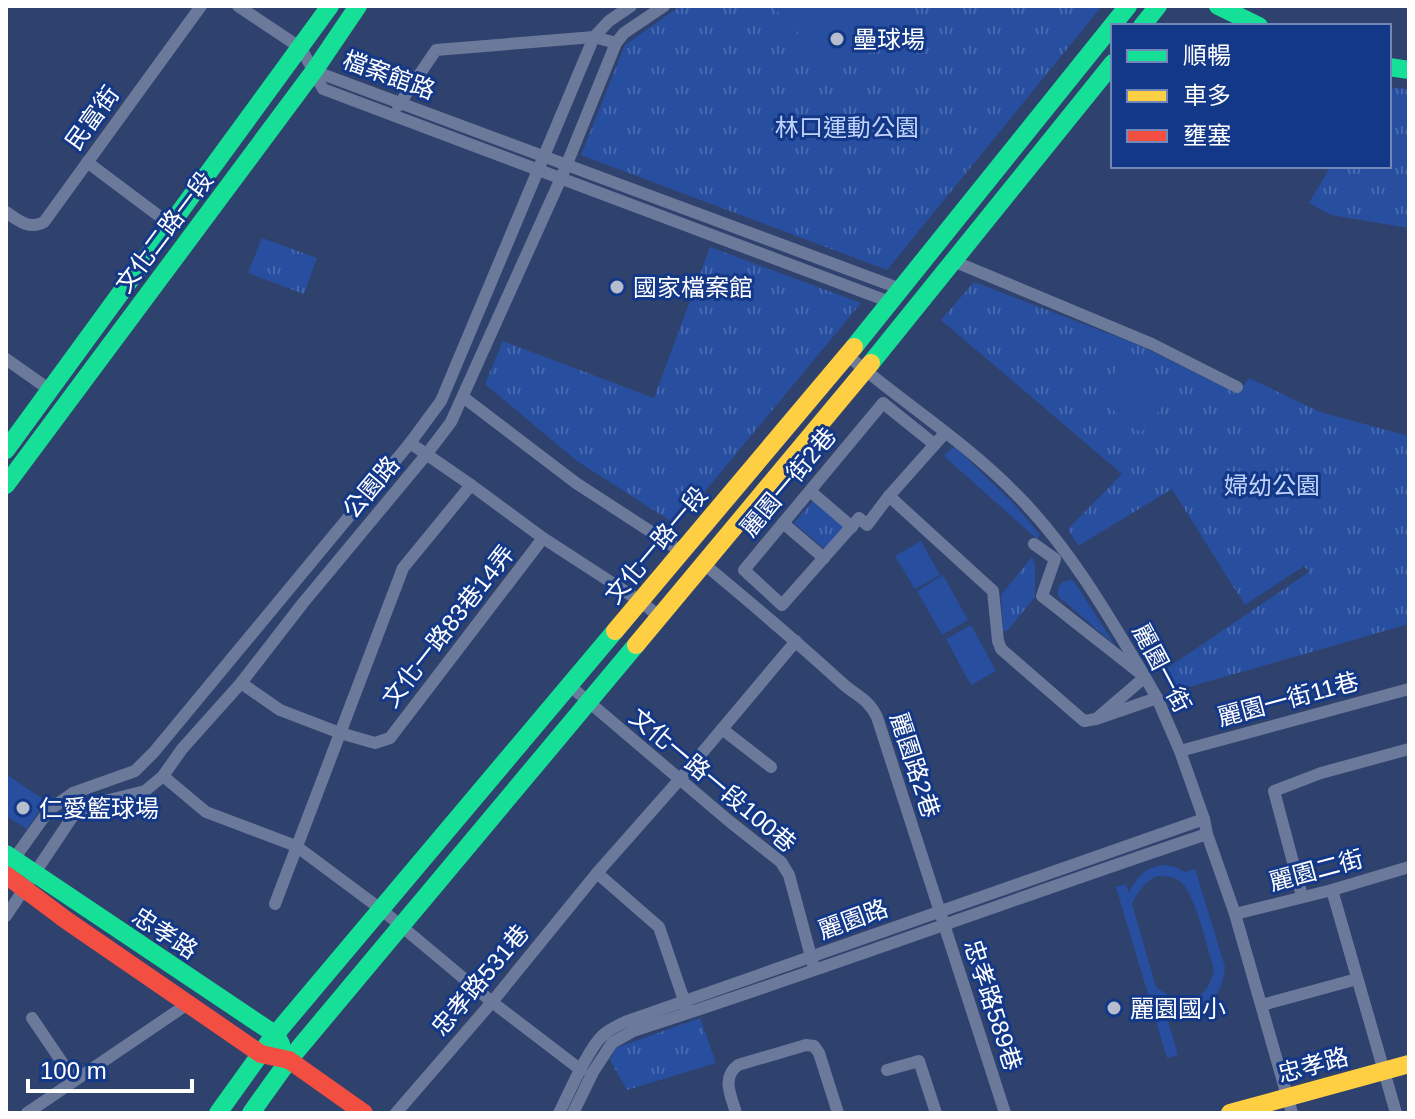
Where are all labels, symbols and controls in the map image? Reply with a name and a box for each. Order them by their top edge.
legend [1111,24,1391,168]
place label: 壘球場 [853,26,925,53]
marker: 壘球場 [828,30,846,48]
text: 順暢 [1183,42,1231,69]
street label: 檔案館路 [339,46,439,104]
street label: 民富街 [60,81,124,155]
text: 車多 [1183,82,1231,109]
park label: 林口運動公園 [775,114,919,141]
text: 壅塞 [1183,122,1231,149]
street label: 文化二路一段 [110,166,218,298]
place label: 國家檔案館 [633,274,753,301]
marker: 國家檔案館 [608,278,626,296]
street label: 麗園一街2巷 [735,422,841,542]
street label: 公園路 [338,451,404,523]
park label: 婦幼公園 [1224,472,1320,499]
street label: 文化一路一段 [599,481,713,609]
street label: 文化一路83巷14弄 [377,540,519,712]
street label: 麗園一街 [1128,619,1196,717]
street label: 麗園一街11巷 [1215,667,1361,731]
street label: 文化一路一段100巷 [625,703,801,857]
street label: 麗園路2巷 [885,709,945,821]
place label: 仁愛籃球場 [39,795,159,822]
marker: 仁愛籃球場 [14,799,32,817]
street label: 麗園二街 [1266,845,1366,895]
street label: 麗園路 [815,894,891,944]
street label: 忠孝路 [127,902,203,964]
street label: 忠孝路531巷 [426,919,534,1041]
street label: 忠孝路589巷 [959,936,1027,1074]
place label: 麗園國小 [1130,995,1226,1022]
marker: 麗園國小 [1105,999,1123,1017]
scale bar [28,1043,192,1093]
street label: 忠孝路 [1275,1043,1351,1087]
text: 100 m [40,1057,107,1084]

